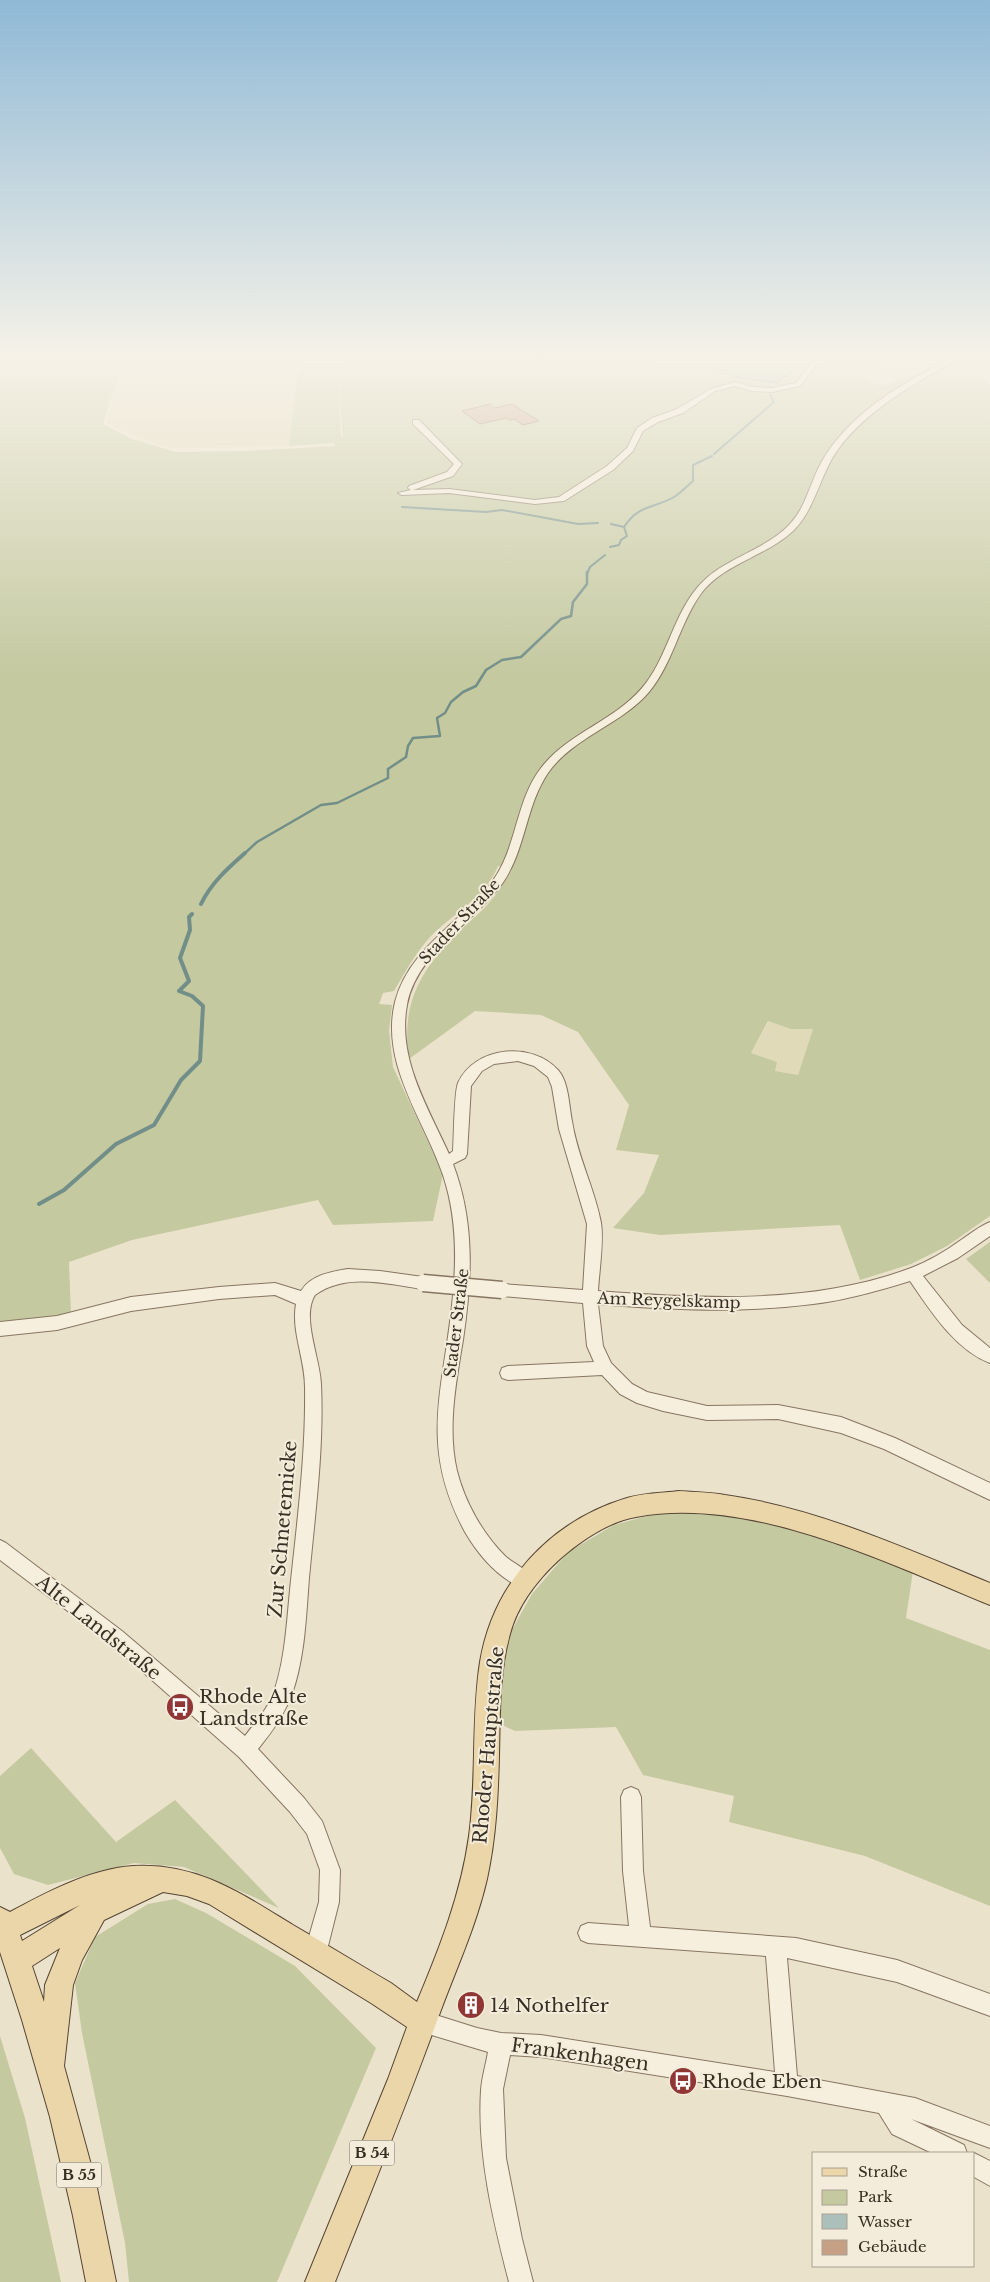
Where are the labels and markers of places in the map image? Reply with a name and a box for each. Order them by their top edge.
place label: Rhode Alte Landstraße [199,1685,309,1730]
bus stop icon: Rhode Alte Landstraße [165,1692,195,1722]
building icon: 14 Nothelfer [456,1990,486,2020]
place label: 14 Nothelfer [490,1994,609,2017]
bus stop icon: Rhode Eben [668,2066,698,2096]
place label: Rhode Eben [702,2070,822,2093]

